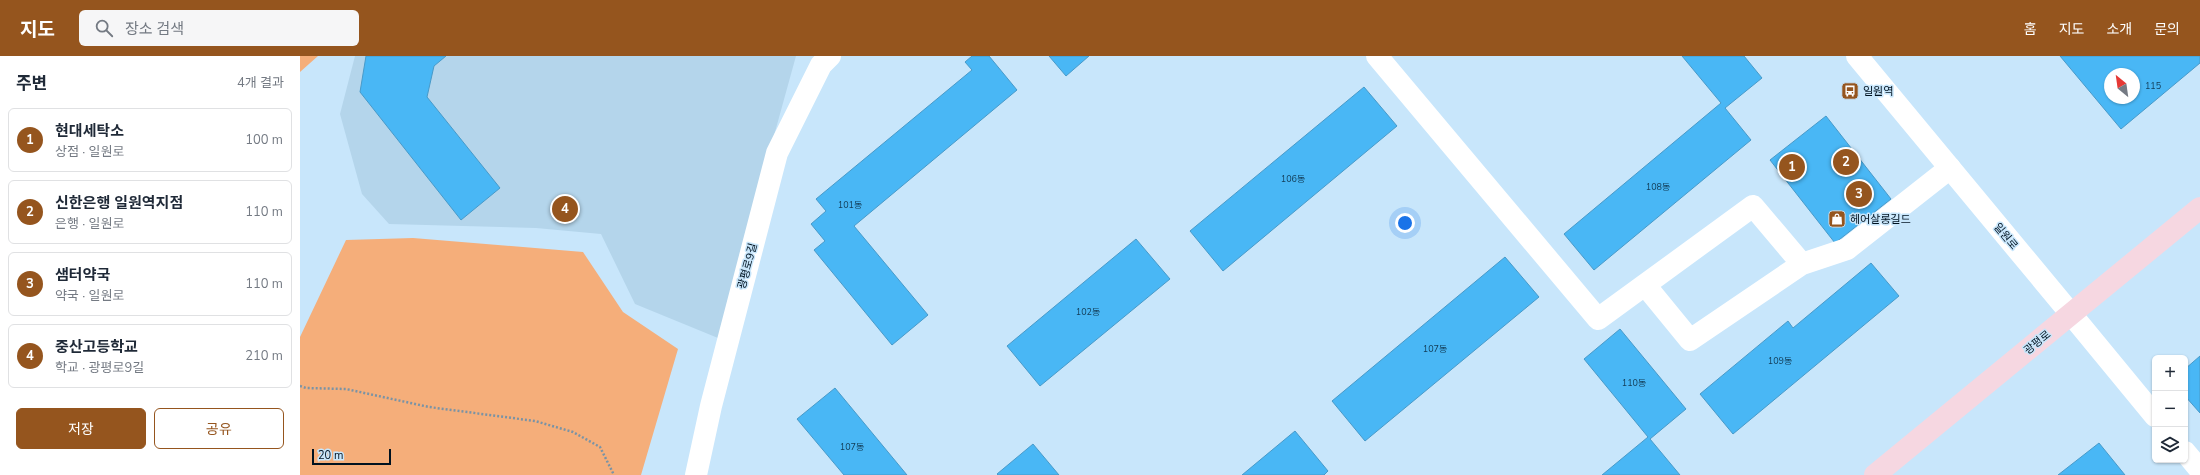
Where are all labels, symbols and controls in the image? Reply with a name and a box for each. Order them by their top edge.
search box [79,10,359,46]
text: 지도 [20,17,55,43]
icon: search [93,17,115,39]
text: 장소 검색 [125,19,184,39]
text: 홈 [2024,20,2037,39]
text: 지도 [2059,20,2084,39]
text: 소개 [2106,20,2132,39]
text: 문의 [2154,20,2180,39]
north arrow [2104,68,2140,104]
text: 주변 [16,72,47,95]
text: 4개 결과 [237,74,284,92]
house number: 115 [2145,80,2161,92]
bus stop icon: 일원역 [1840,81,1860,101]
place label: 일원역 [1863,84,1893,99]
text: 현대세탁소 [55,121,124,141]
text: 1 [26,131,34,149]
text: 100 m [245,131,283,149]
text: 상점 · 일원로 [55,143,124,161]
pin: 2 [1833,147,1859,177]
pin: 1 [1779,152,1805,182]
house number: 106동 [1281,173,1305,185]
pin: 3 [1846,179,1872,209]
house number: 108동 [1646,181,1670,193]
text: 신한은행 일원역지점 [55,193,183,213]
pin: 4 [552,194,578,224]
house number: 101동 [838,199,862,211]
text: 2 [26,203,34,221]
text: 110 m [245,203,283,221]
shop icon: 헤어살롱길드 [1827,209,1847,229]
place label: 헤어살롱길드 [1850,212,1911,227]
your location [1395,213,1415,233]
text: 은행 · 일원로 [55,215,124,233]
street label: 일원로 [1990,220,2021,253]
street label: 광평로9길 [734,241,761,291]
text: 샘터약국 [55,265,110,285]
text: 3 [26,275,34,293]
text: 110 m [245,275,283,293]
text: 약국 · 일원로 [55,287,124,305]
house number: 102동 [1076,306,1100,318]
street label: 광평로 [2021,327,2054,358]
text: 중산고등학교 [55,337,138,357]
house number: 107동 [1423,343,1447,355]
text: 4 [26,347,34,365]
text: 210 m [245,347,283,365]
house number: 109동 [1768,355,1792,367]
map controls [2152,355,2188,463]
button: + [2152,355,2188,391]
text: 학교 · 광평로9길 [55,359,144,377]
house number: 110동 [1622,377,1646,389]
button: − [2152,391,2188,427]
button: 저장 [16,408,146,449]
button: 공유 [154,408,284,449]
button: layers [2152,427,2188,463]
house number: 107동 [840,441,864,453]
scale bar [312,447,391,466]
text: 20 m [318,448,343,463]

